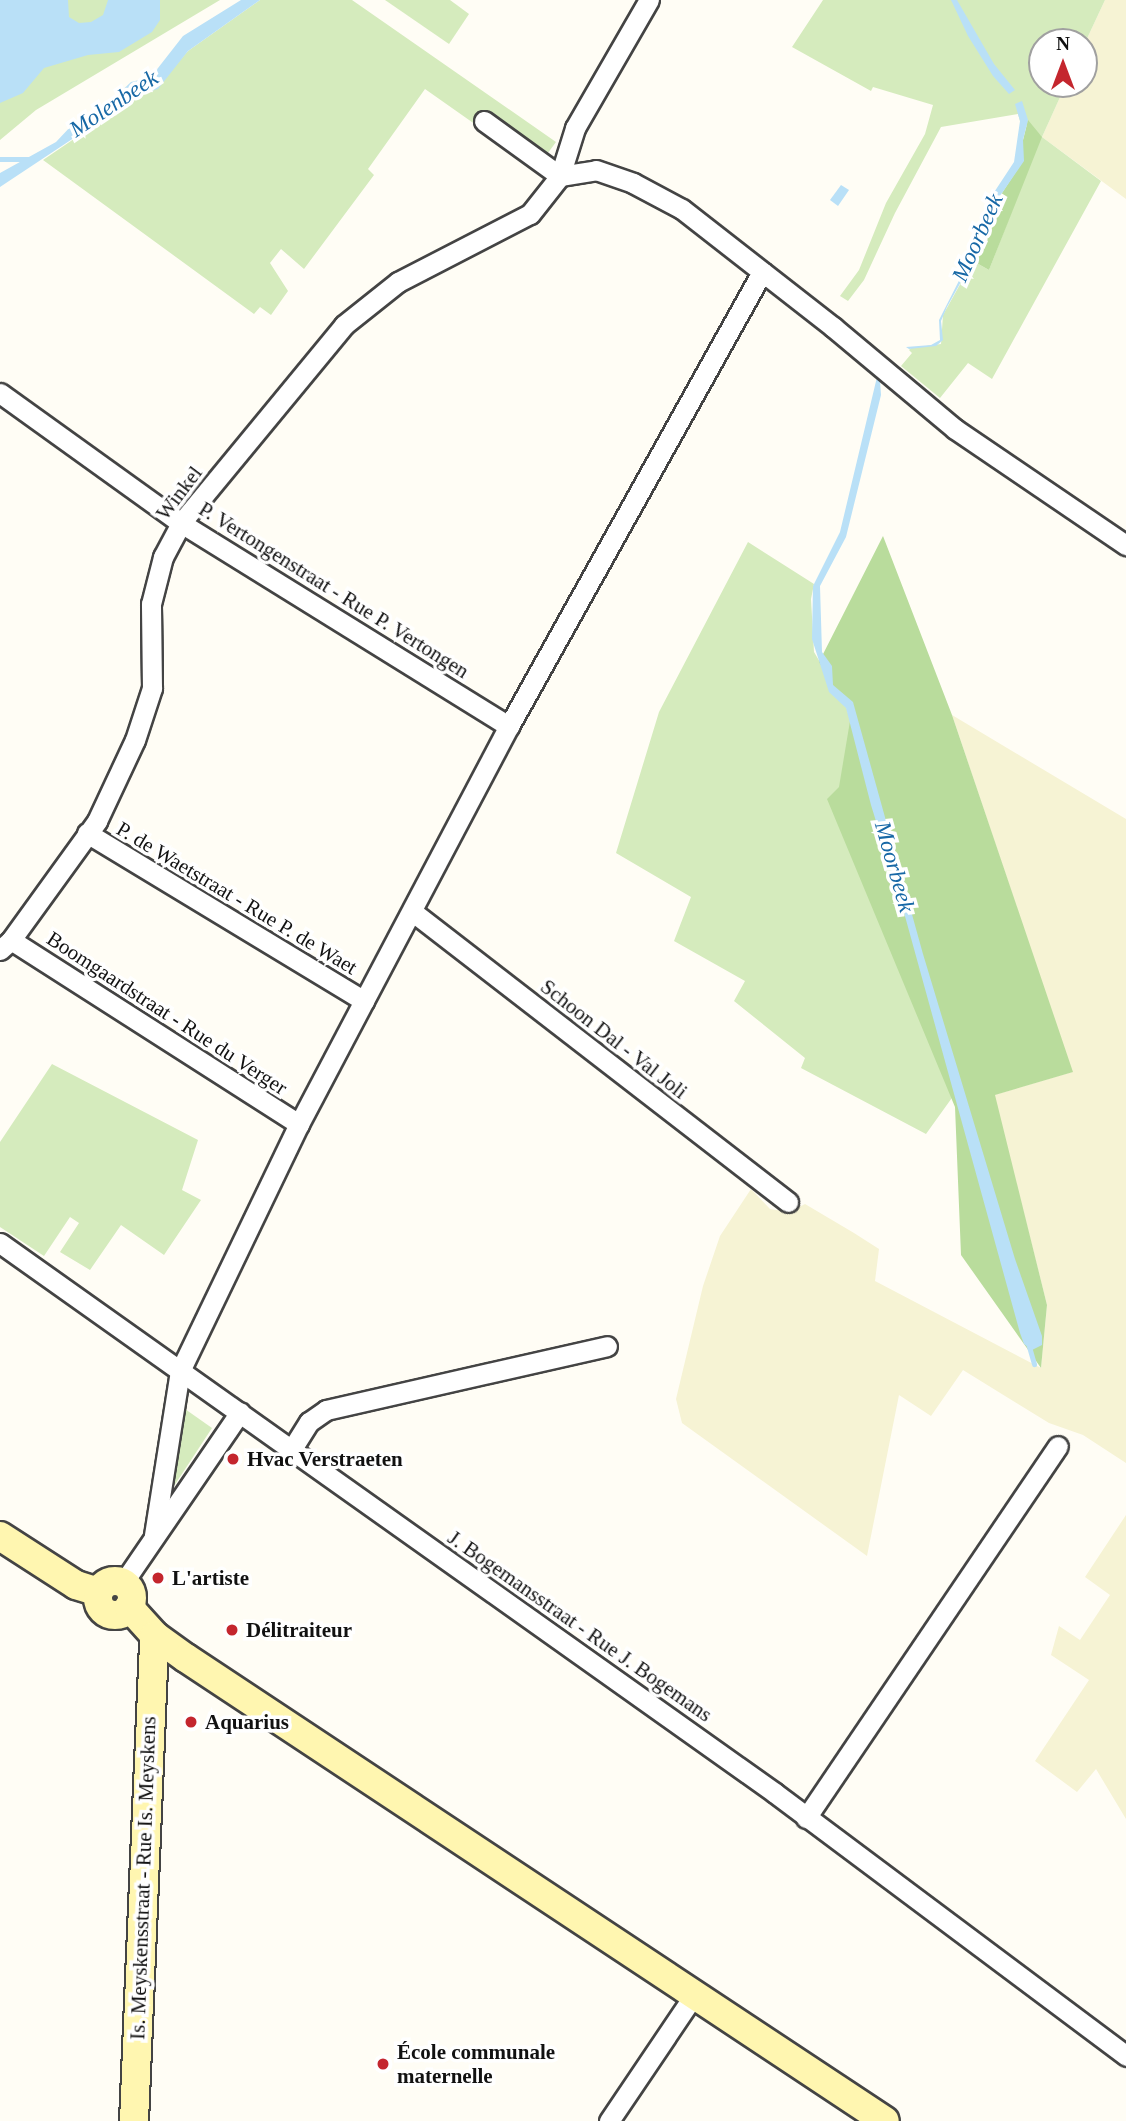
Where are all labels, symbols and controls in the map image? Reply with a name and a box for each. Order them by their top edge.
north arrow [1028,28,1098,98]
text: N [1056,33,1070,54]
water label: Molenbeek [64,64,164,144]
water label: Moorbeek [946,190,1010,286]
street label: Winkel [151,461,207,525]
street label: P. Vertongenstraat - Rue P. Vertongen [194,496,474,684]
street label: P. de Waetstraat - Rue P. de Waet [112,816,362,980]
water label: Moorbeek [868,818,920,916]
street label: Boomgaardstraat - Rue du Verger [42,926,292,1100]
street label: Schoon Dal - Val Joli [535,974,693,1104]
place label: Hvac Verstraeten [247,1446,403,1472]
marker: Hvac Verstraeten [225,1451,241,1467]
street label: J. Bogemansstraat - Rue J. Bogemans [443,1525,717,1727]
place label: L'artiste [172,1565,249,1591]
marker: L'artiste [150,1570,166,1586]
place label: Délitraiteur [246,1617,352,1643]
marker: Délitraiteur [224,1622,240,1638]
place label: Aquarius [205,1709,289,1735]
marker: Aquarius [183,1714,199,1730]
street label: Is. Meyskensstraat - Rue Is. Meyskens [125,1716,161,2040]
place label: École communale maternelle [397,2039,555,2089]
marker: École communale maternelle [375,2056,391,2072]

